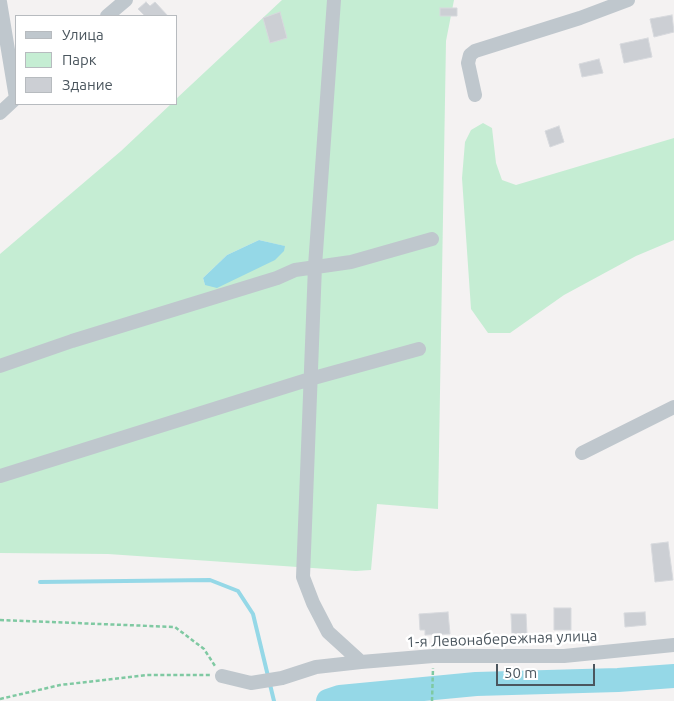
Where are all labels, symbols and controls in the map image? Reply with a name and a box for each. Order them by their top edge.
legend [15,15,178,105]
text: Улица [62,26,104,43]
text: Парк [62,51,97,68]
text: Здание [62,76,113,93]
street label: 1-я Левонабережная улица [406,627,598,651]
scale bar [499,654,598,686]
text: 50 m [504,664,537,681]

